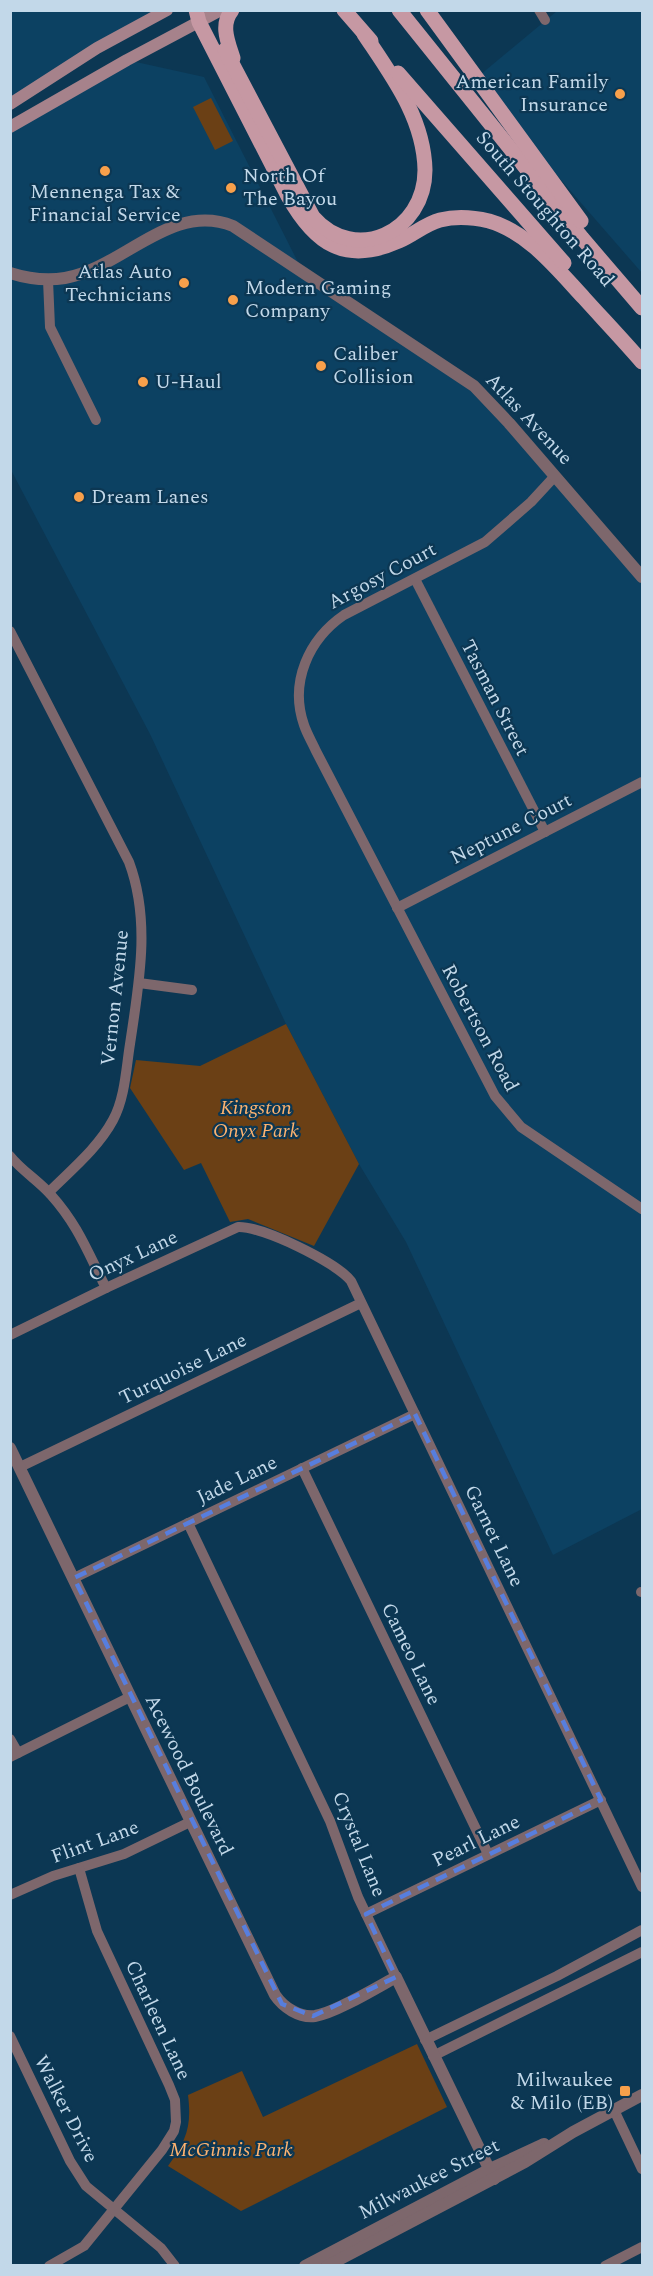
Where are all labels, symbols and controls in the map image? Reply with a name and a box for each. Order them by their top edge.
place label: American Family Insurance [455,67,609,120]
marker: American Family Insurance [613,87,627,101]
street label: South Stoughton Road [469,124,621,294]
place label: North Of The Bayou [243,161,337,214]
marker: Mennenga Tax & Financial Service [98,164,112,178]
place label: Mennenga Tax & Financial Service [29,177,181,230]
marker: North Of The Bayou [224,181,238,195]
place label: Atlas Auto Technicians [65,257,172,310]
place label: Modern Gaming Company [245,273,391,326]
marker: Atlas Auto Technicians [177,276,191,290]
marker: Modern Gaming Company [226,293,240,307]
place label: Caliber Collision [333,339,414,392]
marker: Caliber Collision [314,359,328,373]
street label: Atlas Avenue [478,366,580,472]
place label: U-Haul [155,367,222,397]
marker: U-Haul [136,375,150,389]
place label: Dream Lanes [91,482,209,512]
marker: Dream Lanes [72,490,86,504]
street label: Argosy Court [322,535,442,617]
street label: Tasman Street [453,635,537,761]
street label: Neptune Court [445,785,577,873]
street label: Vernon Avenue [93,929,137,1067]
street label: Robertson Road [434,959,526,1097]
park label: Kingston Onyx Park [213,1093,300,1146]
street label: Onyx Lane [83,1222,183,1290]
street label: Turquoise Lane [114,1325,252,1413]
street label: Jade Lane [192,1448,282,1512]
street label: Garnet Lane [456,1480,532,1592]
street label: Cameo Lane [373,1598,449,1710]
street label: Acewood Boulevard [137,1689,241,1861]
street label: Crystal Lane [324,1787,394,1901]
street label: Pearl Lane [427,1807,525,1875]
street label: Flint Lane [47,1812,143,1872]
street label: Charleen Lane [117,1955,199,2085]
street label: Walker Drive [26,2050,106,2168]
place label: Milwaukee & Milo (EB) [511,2065,613,2118]
marker: Milwaukee & Milo (EB) [618,2084,632,2098]
street label: Milwaukee Street [353,2130,505,2228]
park label: McGinnis Park [169,2135,293,2165]

